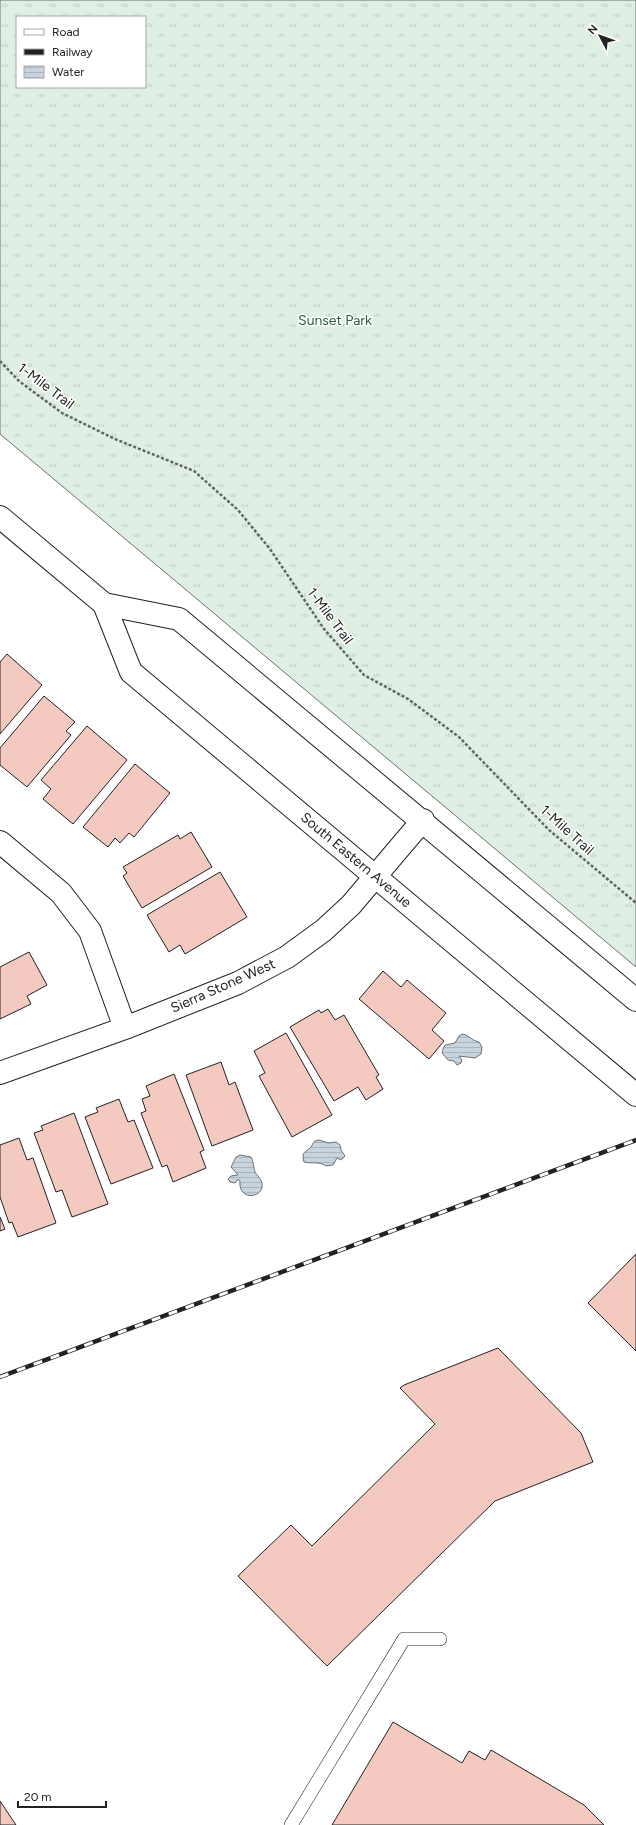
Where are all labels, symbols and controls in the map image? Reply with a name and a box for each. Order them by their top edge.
legend [16,16,146,88]
north arrow [580,16,620,56]
text: N [585,22,601,37]
text: Road [52,25,80,39]
text: Railway [52,45,93,59]
text: Water [52,65,84,79]
park label: Sunset Park [298,312,372,329]
street label: 1-Mile Trail [14,359,78,413]
street label: 1-Mile Trail [303,584,357,648]
street label: 1-Mile Trail [537,802,597,858]
street label: South Eastern Avenue [297,809,415,912]
street label: Sierra Stone West [168,955,278,1017]
scale bar [18,1783,106,1809]
text: 20 m [24,1790,52,1804]

